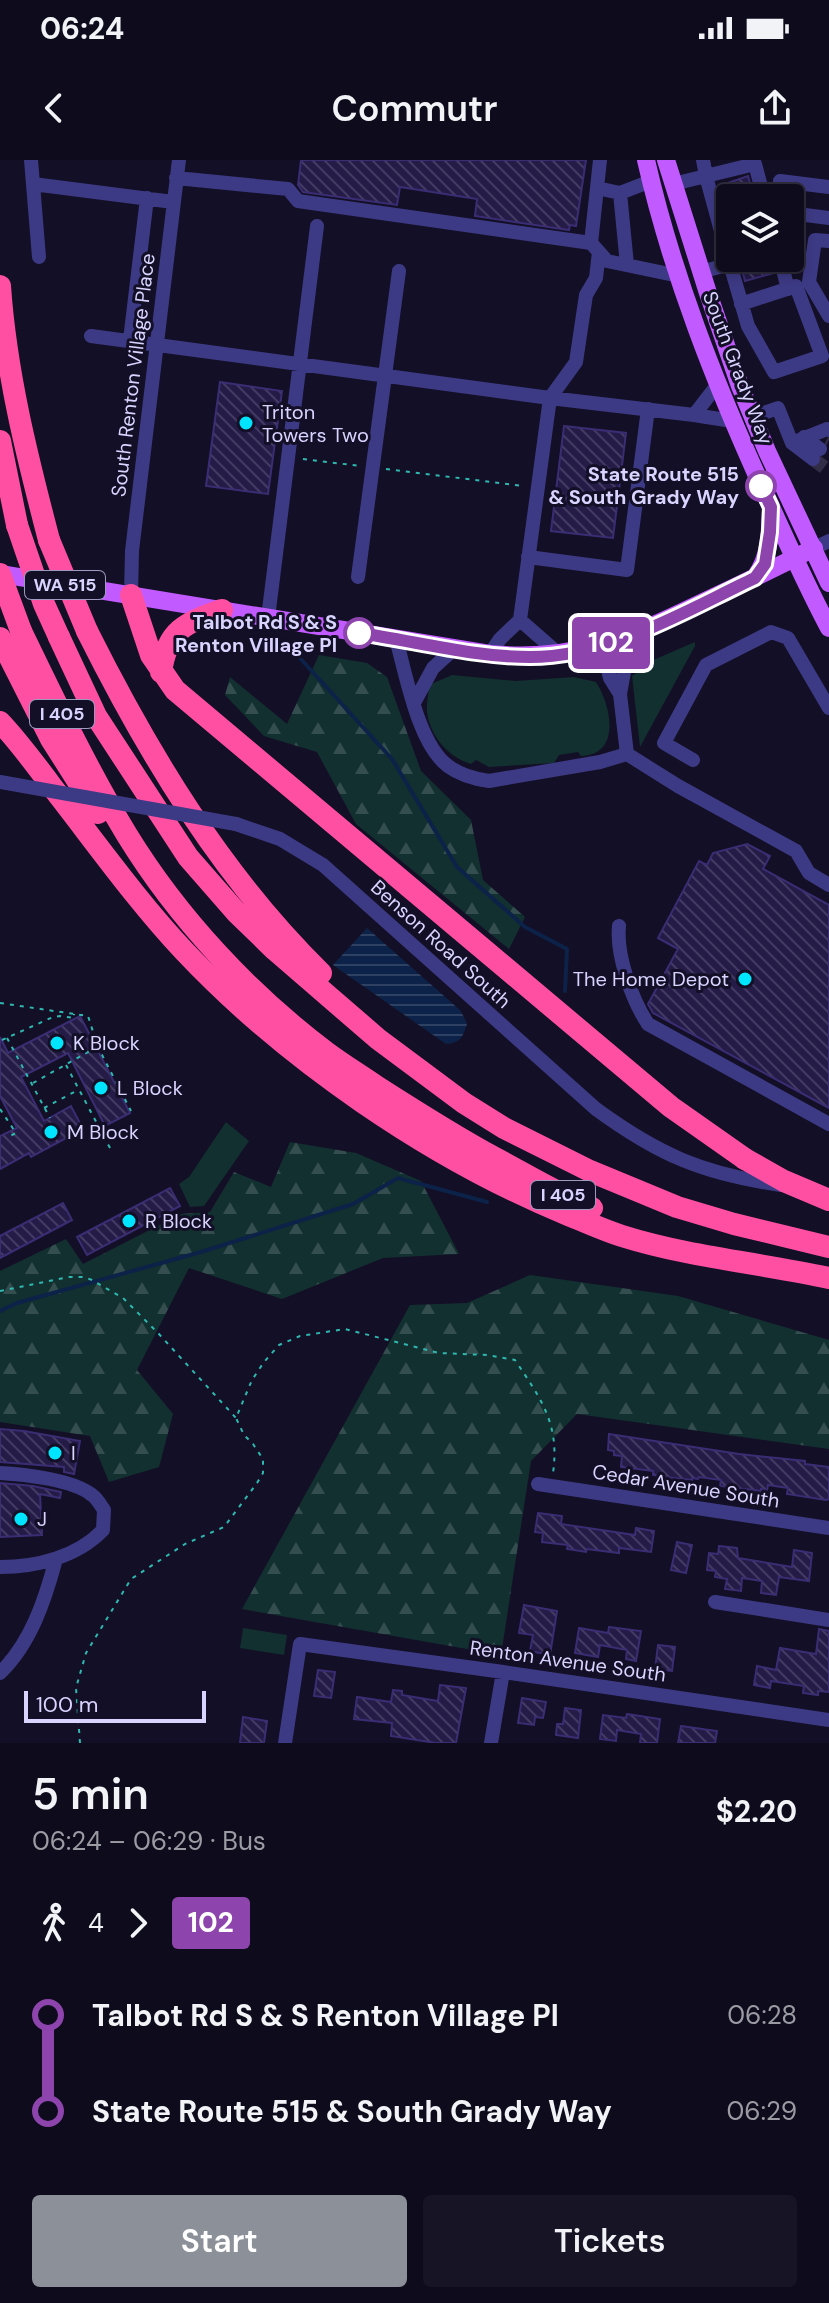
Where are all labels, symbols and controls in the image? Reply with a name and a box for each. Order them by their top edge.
text: 06:24 [40,9,124,48]
text: Commutr [332,85,498,132]
icon: back [32,86,76,130]
icon: share [753,86,797,130]
map controls [716,184,804,272]
button: layers [716,184,804,272]
street label: South Renton Village Place [105,252,161,498]
street label: South Grady Way [697,288,779,448]
place label: Triton Towers Two [262,399,369,448]
marker: Triton Towers Two [237,414,255,432]
place label: State Route 515 & South Grady Way [548,461,739,510]
marker: State Route 515 & South Grady Way [746,471,776,501]
road number: WA 515 [25,571,105,599]
place label: Talbot Rd S & S Renton Village Pl [175,609,337,658]
line badge: 102 [565,617,657,669]
marker: Talbot Rd S & S Renton Village Pl [344,618,374,648]
text: 102 [588,624,634,661]
road number: I 405 [30,700,94,728]
street label: Benson Road South [366,874,516,1014]
place label: The Home Depot [573,966,729,992]
marker: The Home Depot [736,970,754,988]
place label: K Block [73,1030,140,1056]
marker: K Block [48,1034,66,1052]
place label: L Block [117,1075,183,1101]
marker: L Block [92,1079,110,1097]
place label: M Block [67,1119,139,1145]
marker: M Block [42,1123,60,1141]
road number: I 405 [531,1181,595,1209]
place label: R Block [145,1208,212,1234]
marker: R Block [120,1212,138,1230]
place label: I [71,1440,76,1466]
marker: I [46,1444,64,1462]
street label: Cedar Avenue South [590,1458,782,1514]
place label: J [37,1506,47,1532]
marker: J [12,1510,30,1528]
street label: Renton Avenue South [468,1634,668,1688]
scale bar [24,1687,206,1723]
text: 100 m [36,1690,98,1719]
text: 5 min [32,1765,149,1823]
text: $2.20 [716,1792,797,1831]
text: 06:24 – 06:29 · Bus [32,1824,266,1858]
icon: walk [32,1901,76,1945]
icon: forward [116,1901,160,1945]
text: 102 [188,1904,234,1941]
text: 4 [88,1906,104,1940]
text: Talbot Rd S & S Renton Village Pl [92,1996,559,2035]
text: 06:28 [727,1998,797,2032]
text: State Route 515 & South Grady Way [92,2092,612,2131]
text: 06:29 [727,2094,797,2128]
button: Start [32,2195,407,2287]
button: Tickets [423,2195,797,2287]

